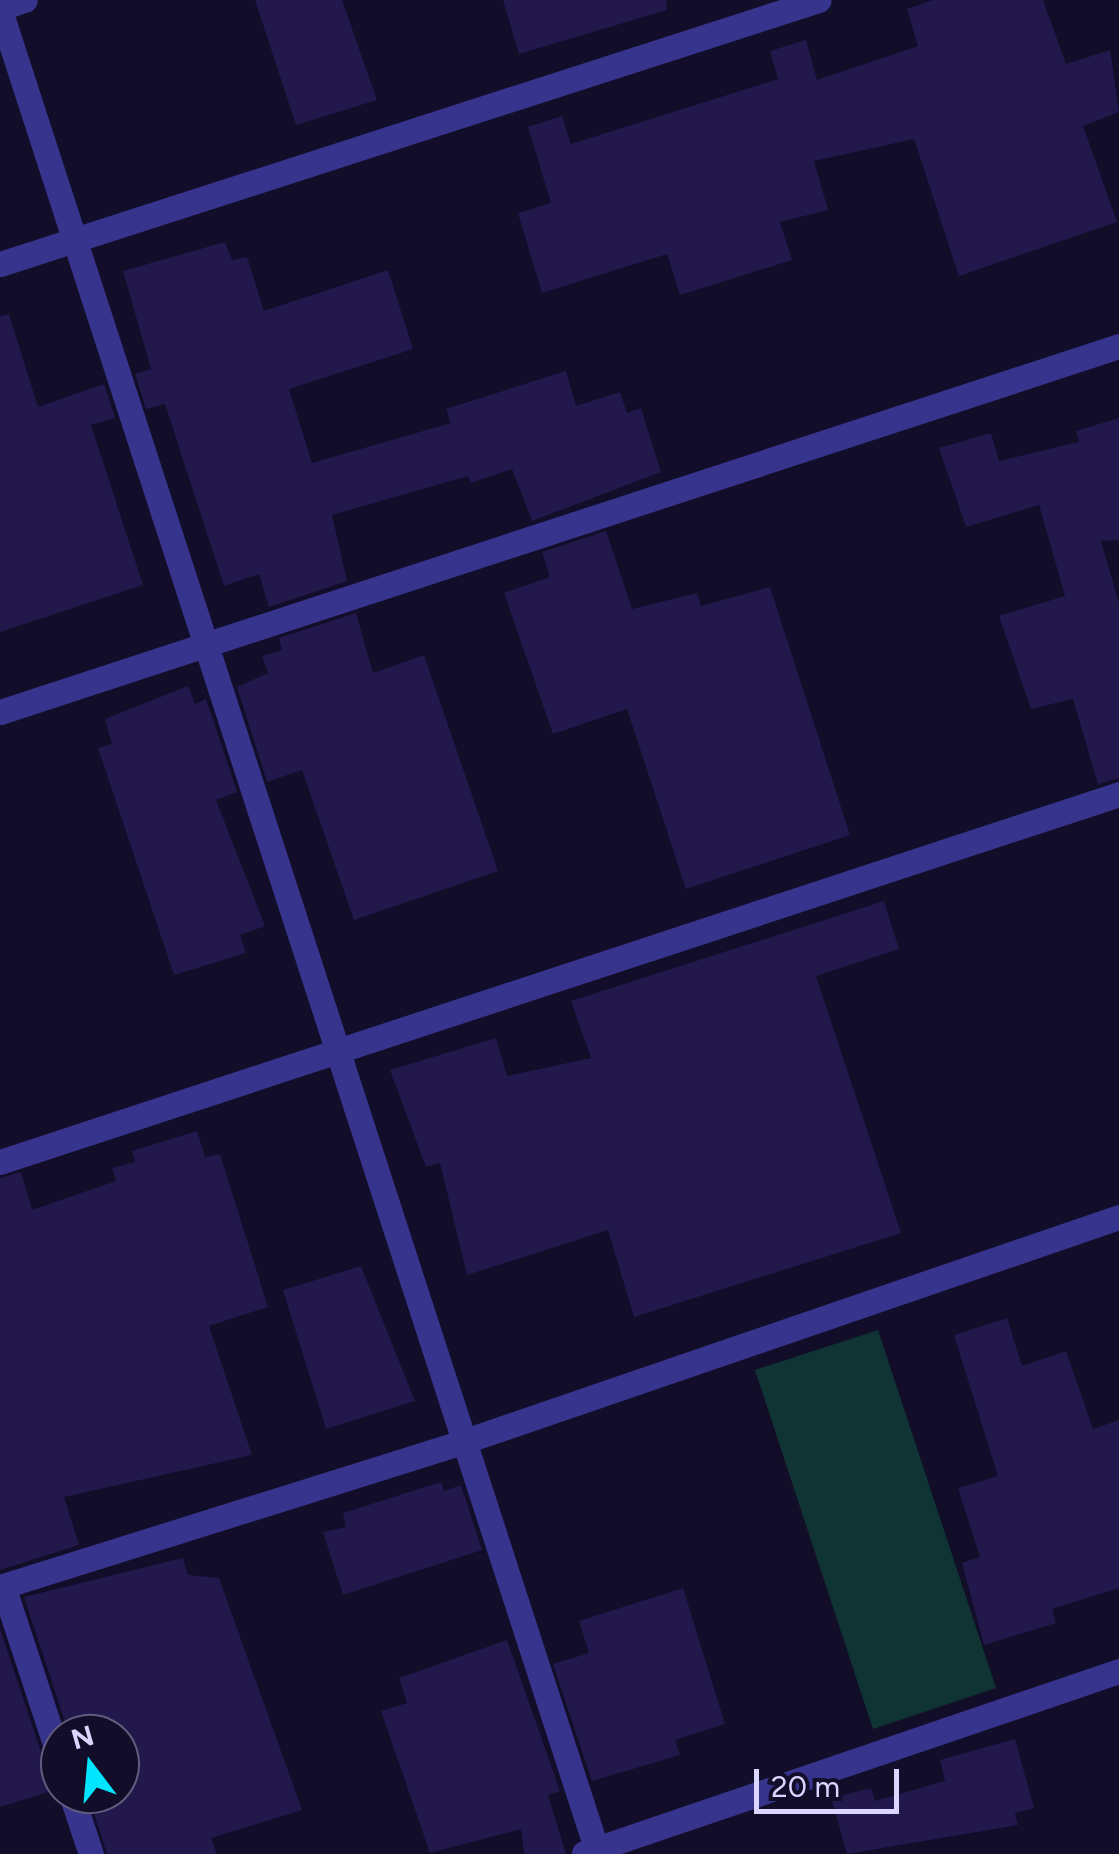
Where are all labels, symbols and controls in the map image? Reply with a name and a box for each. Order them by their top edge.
north arrow [40,1714,140,1814]
text: N [67,1718,97,1756]
scale bar [759,1749,904,1811]
text: 20 m [771,1768,840,1805]

